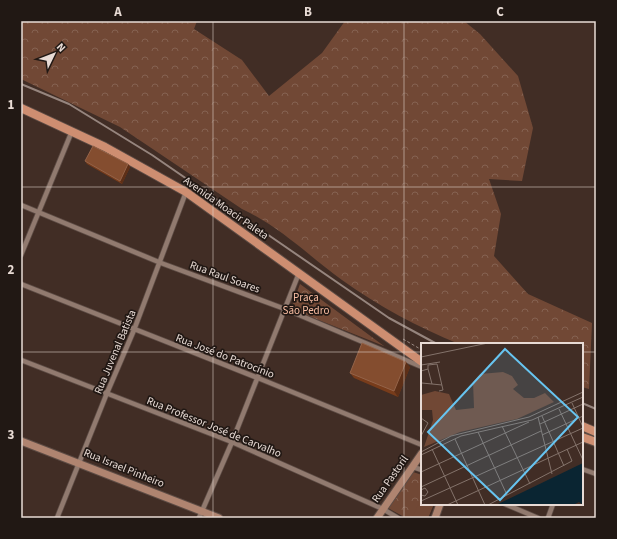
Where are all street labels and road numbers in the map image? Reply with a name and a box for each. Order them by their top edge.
street label: Avenida Moacir Paleta [180,173,272,243]
street label: Rua Raul Soares [188,257,263,297]
street label: Rua Juvenal Batista [91,308,139,396]
street label: Rua José do Patrocínio [173,330,277,382]
street label: Rua Professor José de Carvalho [144,393,284,461]
street label: Rua Israel Pinheiro [81,445,167,491]
street label: Rua Pastoril [368,452,412,506]

